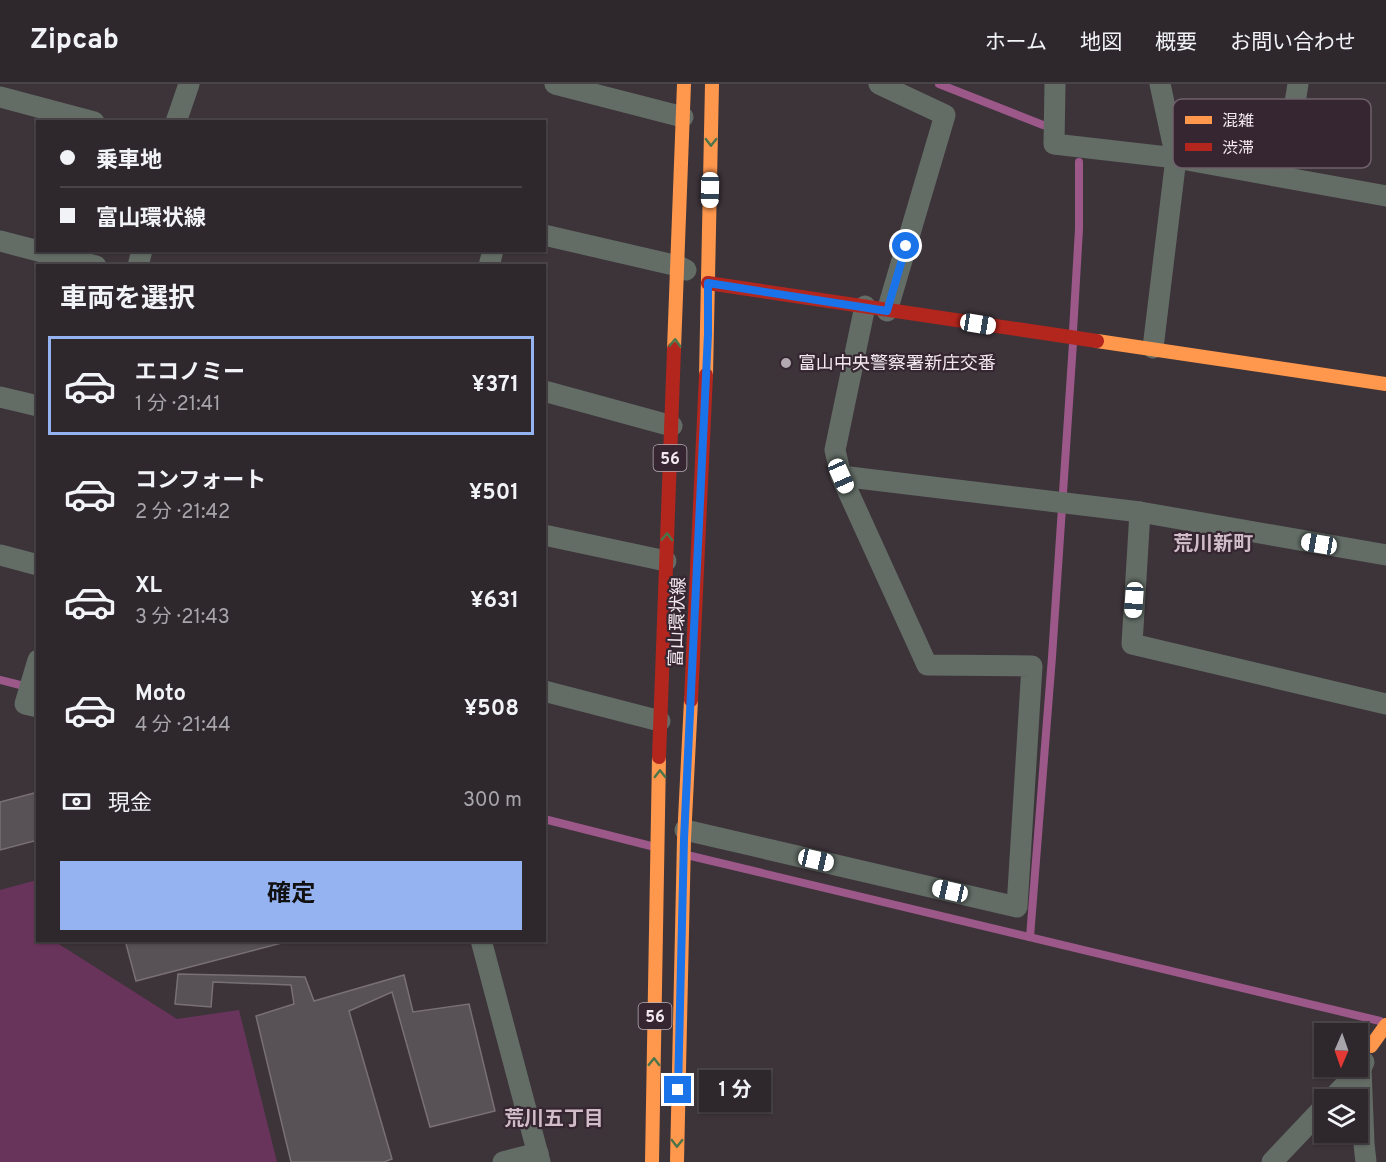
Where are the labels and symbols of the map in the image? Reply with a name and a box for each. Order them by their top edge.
legend [1173,99,1371,168]
text: 混雑 [1222,112,1254,132]
one-way arrow [704,138,717,147]
text: 渋滞 [1222,139,1254,159]
car [701,172,719,208]
route start [892,232,919,259]
car [959,312,997,336]
one-way arrow [668,338,681,347]
place label: 富山中央警察署新庄交番 [798,353,996,376]
marker: 富山中央警察署新庄交番 [779,356,793,370]
road number: 56 [654,445,686,471]
car [825,456,857,496]
district label: 荒川新町 [1173,532,1253,558]
car [1300,532,1338,556]
one-way arrow [661,533,674,542]
street label: 富山環状線 [665,577,692,667]
car [1124,581,1144,619]
one-way arrow [654,770,666,779]
car [796,847,836,873]
car [930,878,970,904]
road number: 56 [638,1003,672,1029]
north arrow [1314,1023,1368,1077]
one-way arrow [648,1057,660,1066]
callout: 1 分 [699,1069,771,1111]
route end [664,1076,691,1103]
district label: 荒川五丁目 [504,1107,604,1133]
one-way arrow [671,1139,684,1148]

